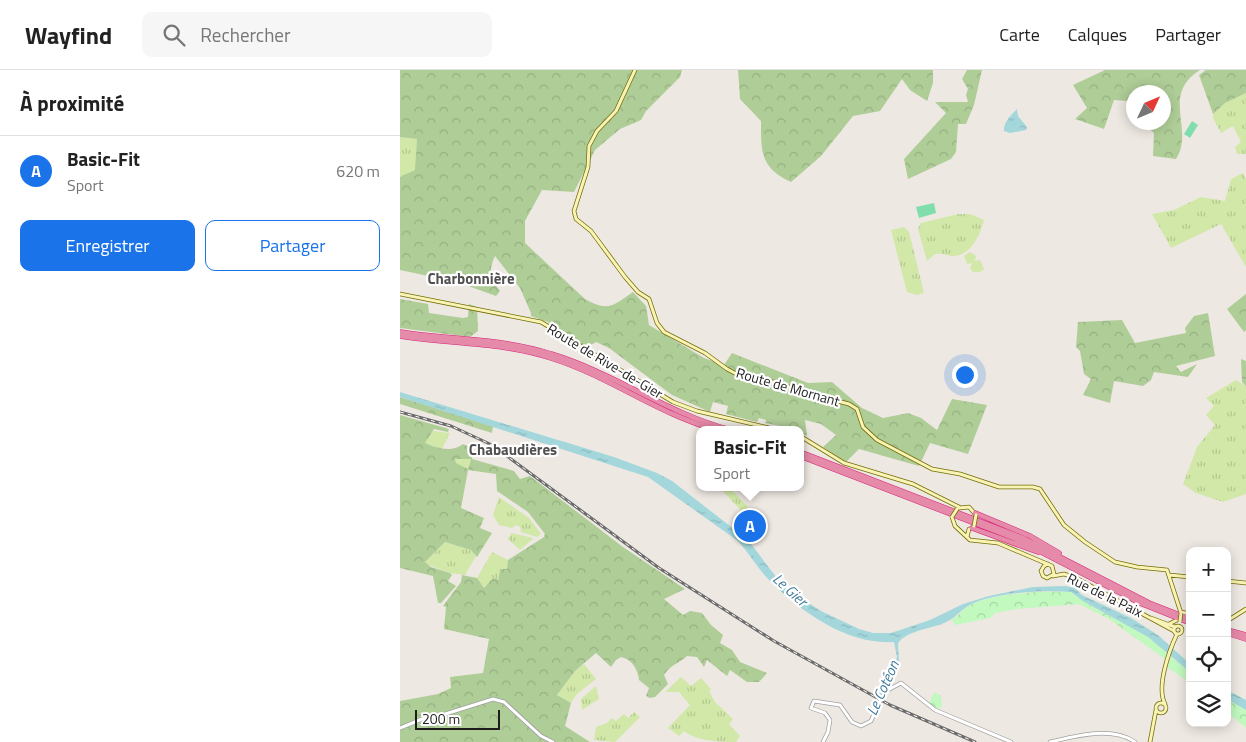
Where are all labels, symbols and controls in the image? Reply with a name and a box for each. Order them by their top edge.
search box [142,12,492,57]
text: Wayfind [25,17,112,53]
text: Rechercher [200,20,291,49]
icon: search [160,21,188,49]
text: Carte [999,21,1040,48]
text: Calques [1068,21,1127,48]
text: Partager [1155,21,1221,48]
north arrow [1126,85,1171,130]
text: À proximité [20,87,124,119]
text: Basic-Fit [67,144,140,173]
text: A [31,159,41,183]
text: 620 m [336,159,380,183]
text: Sport [67,173,104,197]
button: Enregistrer [20,220,195,271]
button: Partager [205,220,380,271]
district label: Charbonnière [427,267,515,290]
street label: Route de Rive-de-Gier [543,318,667,404]
street label: Route de Mornant [734,362,842,411]
your location [952,362,978,388]
popup [696,426,804,491]
text: Basic-Fit [714,432,786,461]
district label: Chabaudières [469,438,557,461]
text: Sport [714,461,750,485]
pin: A [734,507,766,545]
map controls [1186,547,1231,727]
button: + [1186,547,1231,592]
street label: Rue de la Paix [1064,567,1147,622]
water label: Le Gier [768,568,815,613]
button: − [1186,592,1231,637]
button: locate [1186,637,1231,682]
water label: Le Cotéon [860,656,905,719]
button: layers [1186,682,1231,727]
scale bar [415,707,500,730]
text: 200 m [422,708,460,729]

